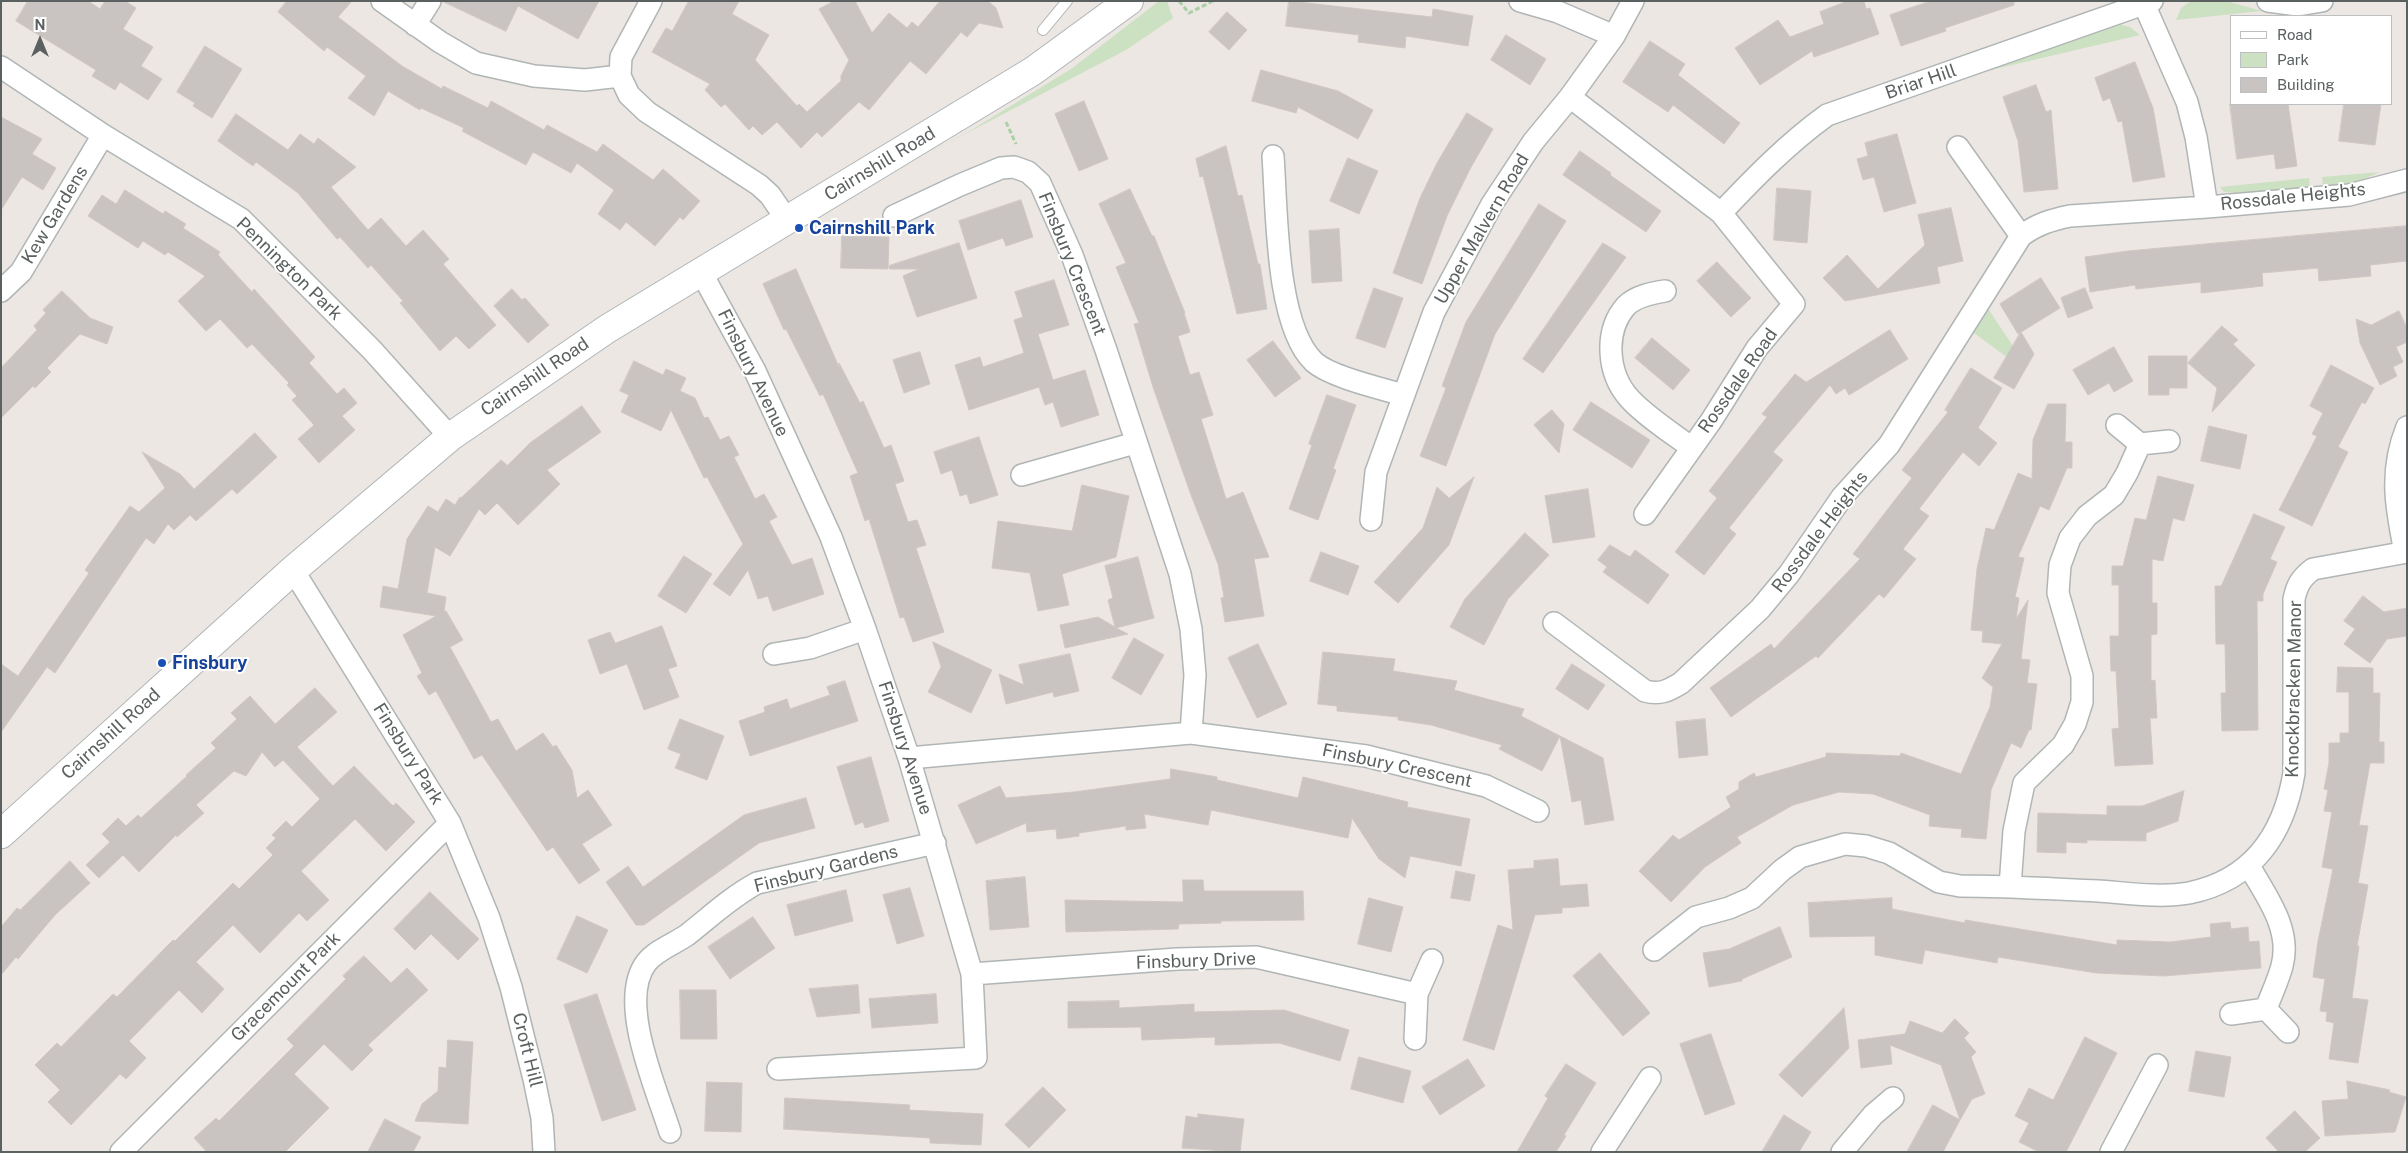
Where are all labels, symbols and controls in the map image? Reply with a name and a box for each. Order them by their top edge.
north arrow [15,15,65,65]
legend [2230,15,2393,105]
text: N [35,17,45,33]
text: Road [2277,26,2313,43]
text: Park [2277,51,2309,68]
street label: Briar Hill [1883,60,1959,104]
text: Building [2277,76,2335,93]
street label: Cairnshill Road [821,122,939,206]
street label: Upper Malvern Road [1430,150,1534,308]
street label: Kew Gardens [17,162,93,268]
street label: Rossdale Heights [2219,179,2367,215]
street label: Finsbury Crescent [1033,189,1111,339]
street label: Pennington Park [232,213,346,325]
place label: Cairnshill Park [809,217,935,239]
marker: Cairnshill Park [793,222,805,234]
street label: Finsbury Avenue [713,306,793,440]
street label: Rossdale Road [1694,324,1782,438]
street label: Cairnshill Road [477,333,593,421]
street label: Rossdale Heights [1767,467,1873,597]
street label: Knockbracken Manor [2282,600,2306,778]
place label: Finsbury [172,652,247,674]
marker: Finsbury [156,657,168,669]
street label: Finsbury Avenue [873,679,937,817]
street label: Cairnshill Road [57,684,165,784]
street label: Finsbury Park [368,699,448,809]
street label: Finsbury Crescent [1320,740,1474,792]
street label: Finsbury Gardens [752,841,900,897]
street label: Gracemount Park [227,928,345,1046]
street label: Finsbury Drive [1136,948,1256,974]
street label: Croft Hill [507,1010,547,1090]

